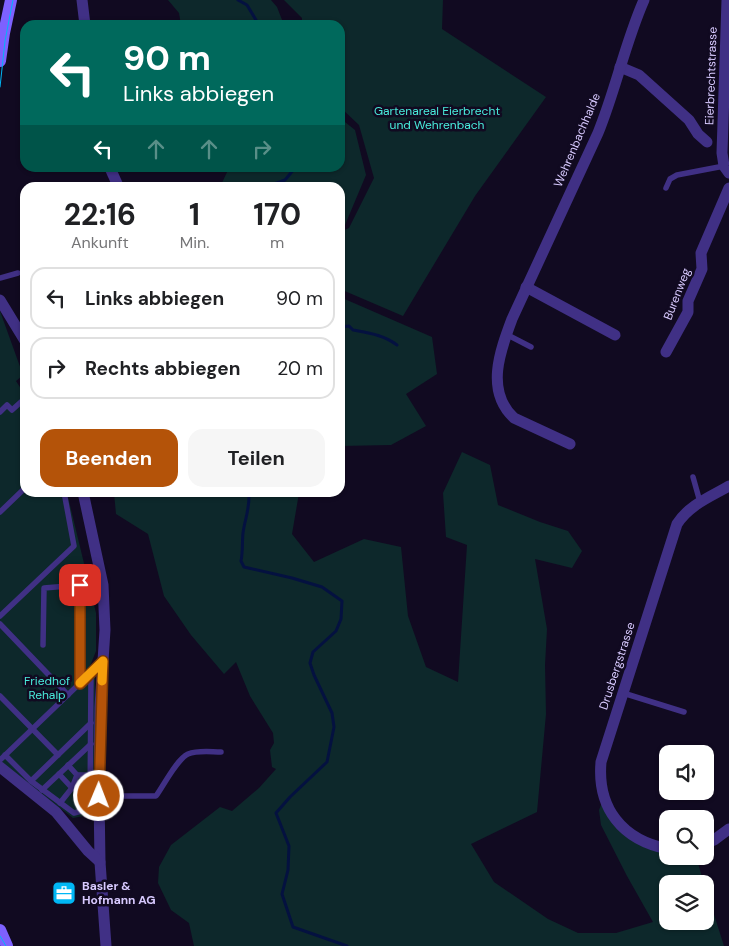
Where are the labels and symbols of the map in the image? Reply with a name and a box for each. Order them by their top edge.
street label: Eierbrechtstrasse [701,26,721,125]
street label: Wehrenbachhalde [550,90,604,190]
park label: Gartenareal Eierbrecht und Wehrenbach [374,103,500,133]
street label: Burenweg [660,265,694,322]
pin [59,564,101,606]
street label: Drusbergstrasse [595,620,639,712]
park label: Friedhof Rehalp [24,673,70,703]
position arrow [72,769,124,821]
place label: Basler & Hofmann AG [82,878,156,908]
office icon: Basler & Hofmann AG [51,880,77,906]

